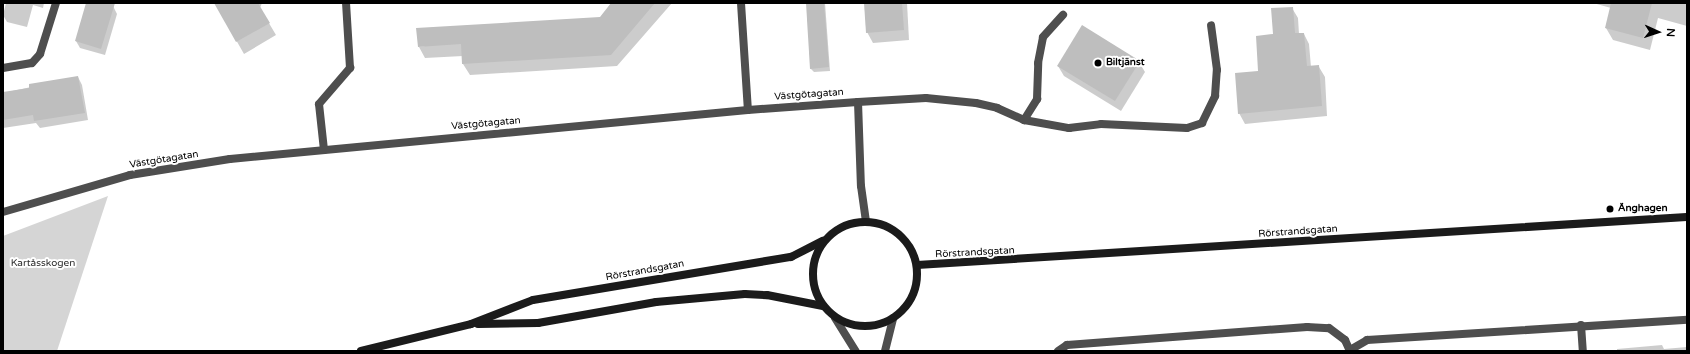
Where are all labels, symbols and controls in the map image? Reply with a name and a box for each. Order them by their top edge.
north arrow [1638,12,1678,52]
text: N [1664,28,1677,37]
place label: Biltjänst [1106,57,1144,69]
marker: Biltjänst [1093,58,1103,68]
street label: Västgötagatan [774,87,844,103]
street label: Västgötagatan [451,115,521,133]
street label: Västgötagatan [129,149,199,171]
place label: Änghagen [1618,203,1668,215]
marker: Änghagen [1605,204,1615,214]
street label: Rörstrandsgatan [1258,223,1338,241]
street label: Rörstrandsgatan [935,245,1015,261]
park label: Kartåsskogen [11,258,75,270]
street label: Rörstrandsgatan [605,258,685,284]

